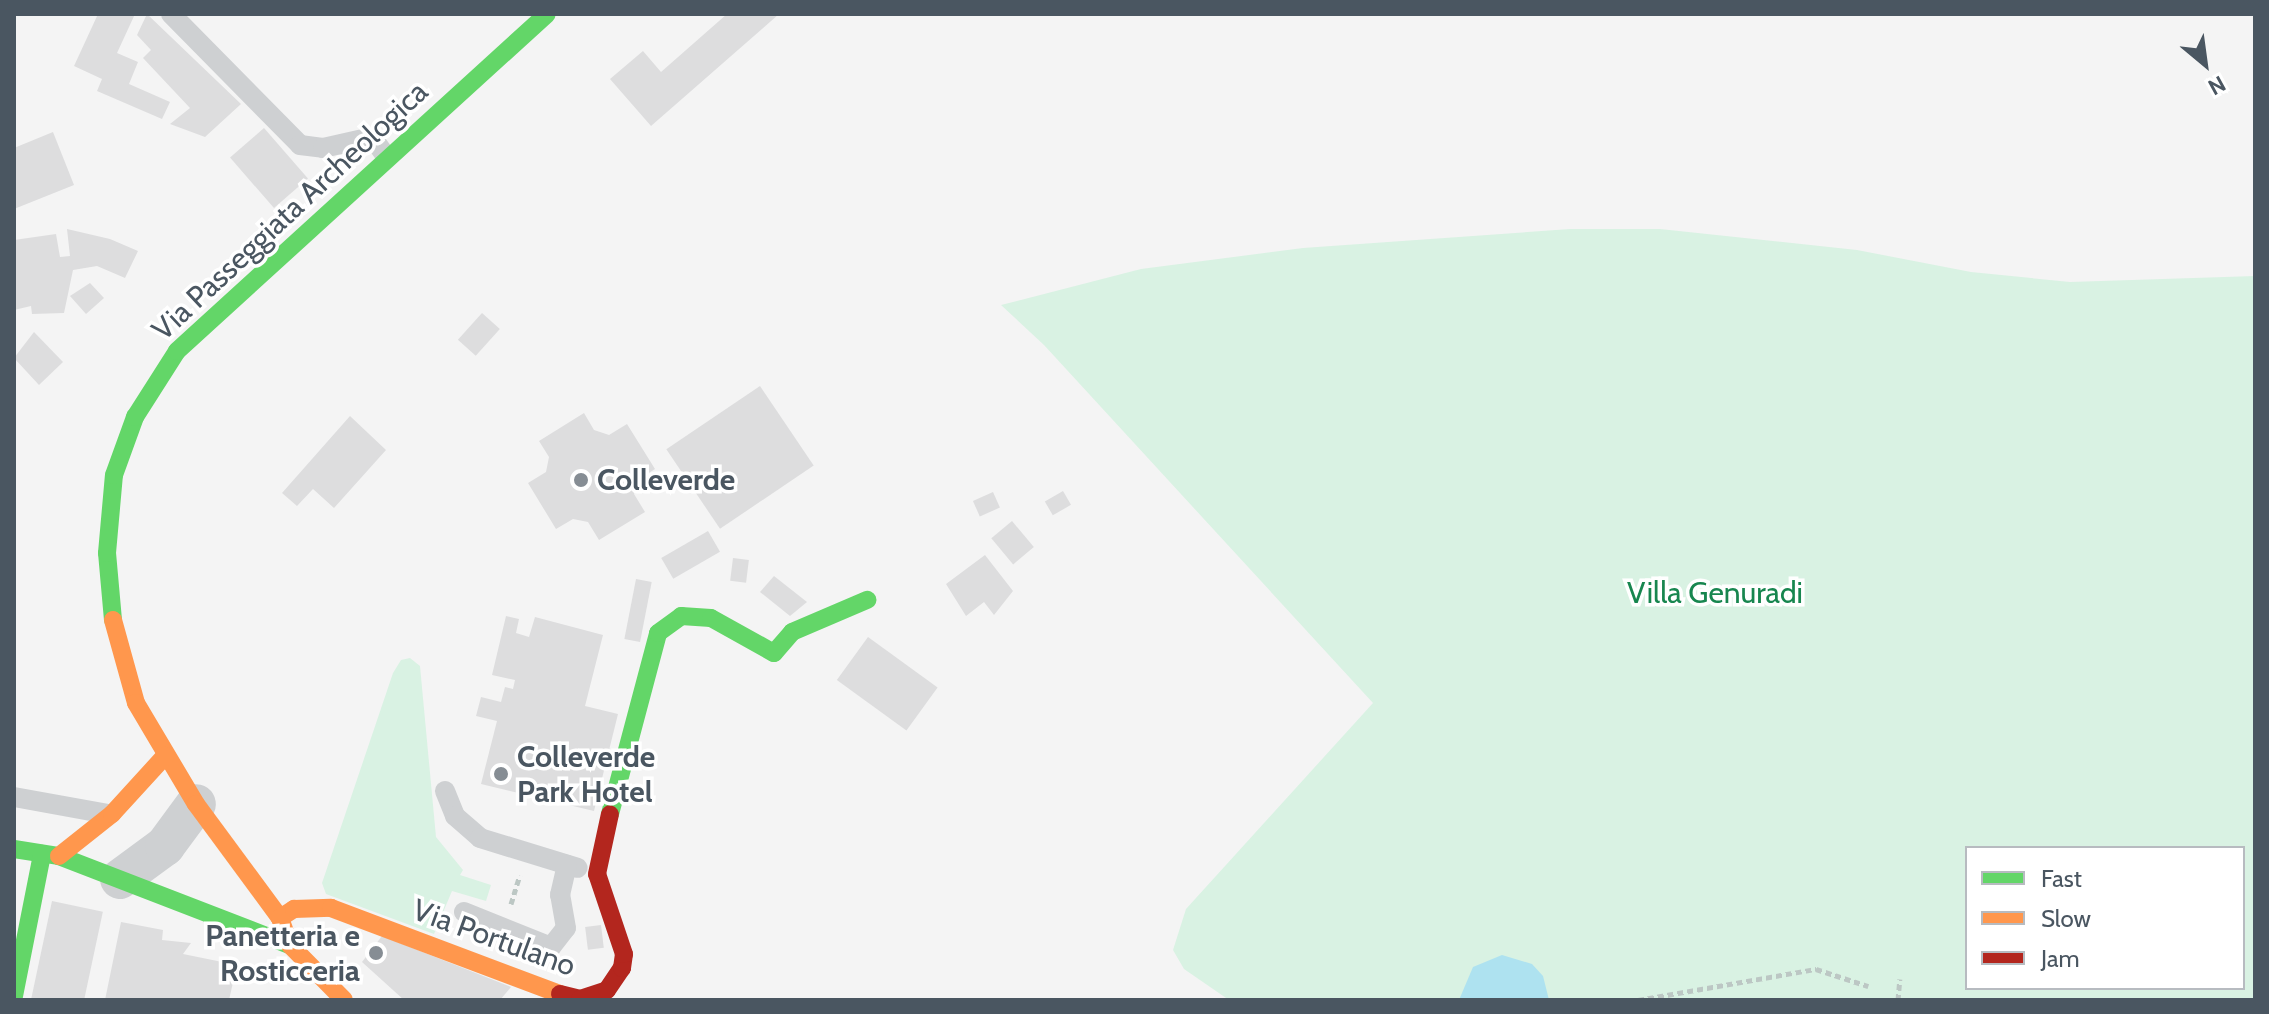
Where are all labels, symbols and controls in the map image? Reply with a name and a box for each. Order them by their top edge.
north arrow [2165,24,2245,104]
text: N [2204,70,2230,101]
street label: Via Passeggiata Archeologica [145,74,435,348]
place label: Colleverde [597,462,735,498]
marker: Colleverde [572,471,590,489]
park label: Villa Genuradi [1627,575,1803,611]
place label: Colleverde Park Hotel [517,739,655,810]
marker: Colleverde Park Hotel [492,765,510,783]
legend [1965,846,2245,990]
text: Fast [2041,864,2082,893]
street label: Via Portulano [408,892,580,984]
text: Slow [2041,904,2091,933]
place label: Panetteria e Rosticceria [205,918,360,988]
marker: Panetteria e Rosticceria [367,944,385,962]
text: Jam [2041,944,2079,973]

